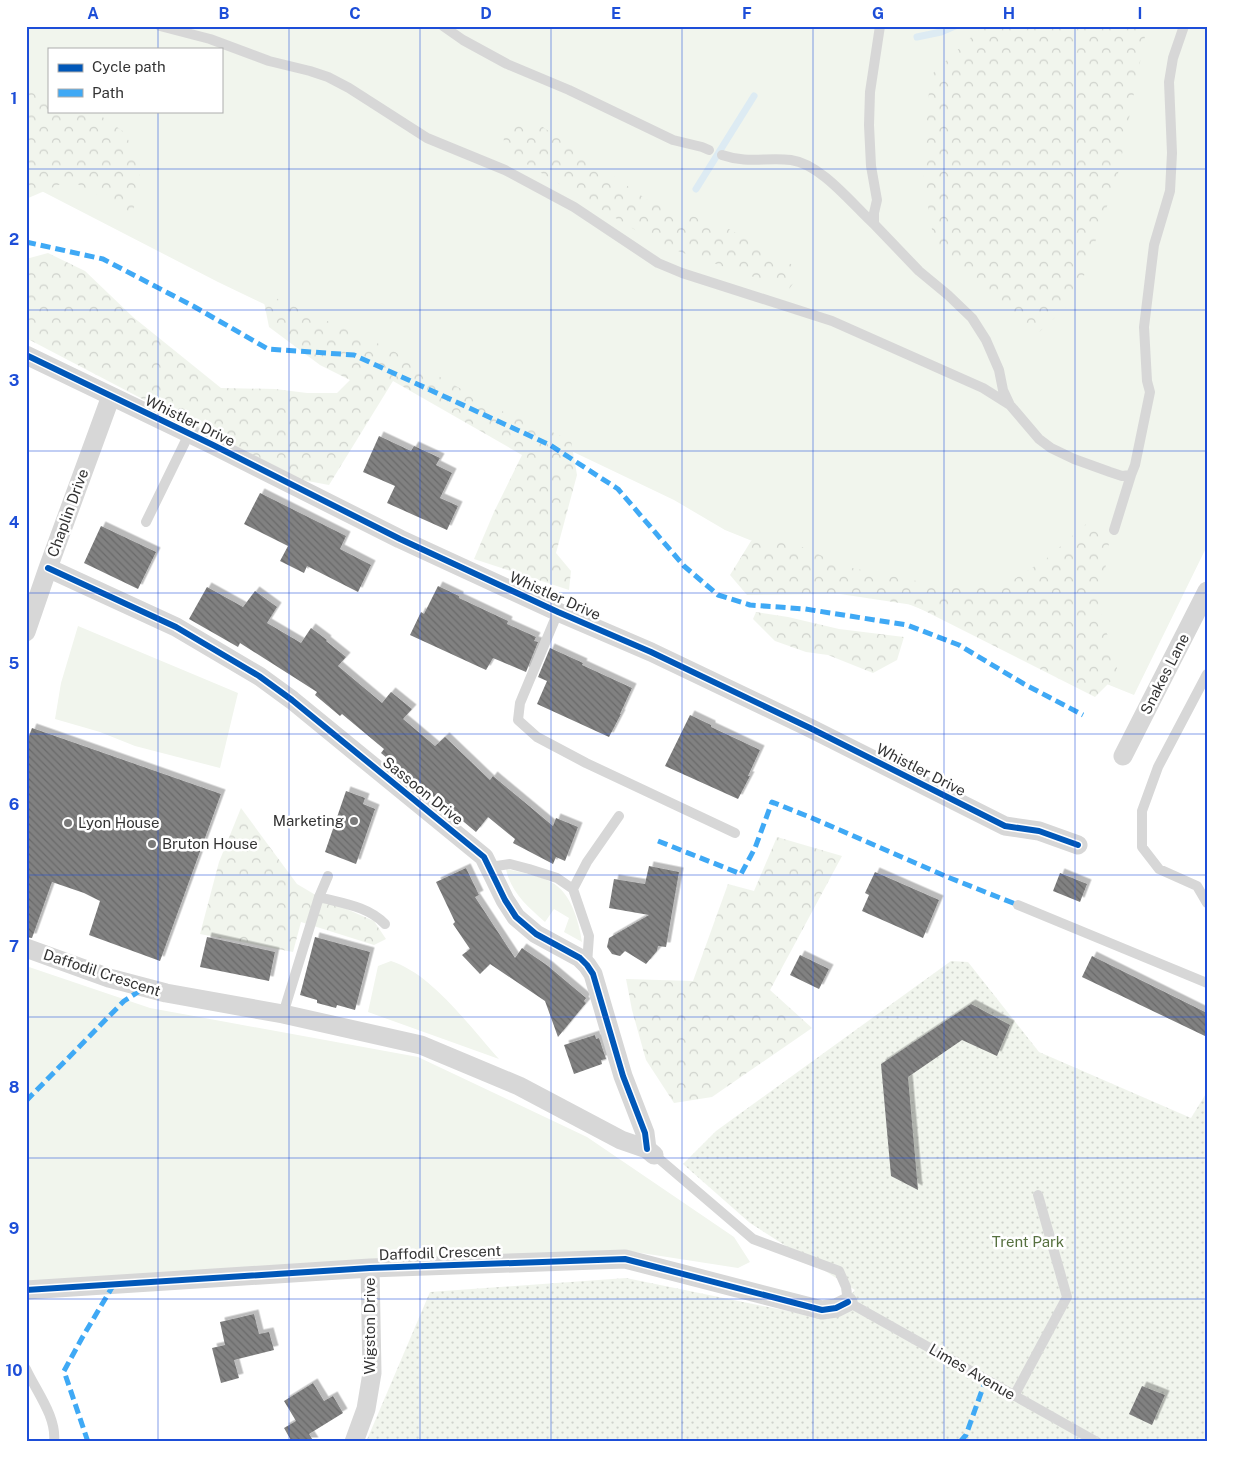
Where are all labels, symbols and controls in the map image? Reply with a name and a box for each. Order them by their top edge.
text: A [87,4,99,23]
text: B [219,4,230,23]
text: C [349,4,361,23]
text: D [480,4,492,23]
text: E [611,4,621,23]
text: F [742,4,752,23]
text: G [872,4,884,23]
text: H [1003,4,1015,23]
text: I [1138,4,1142,23]
legend [48,48,222,112]
text: Cycle path [92,58,166,75]
text: Path [92,84,124,101]
text: 1 [11,89,17,108]
text: 2 [9,230,19,249]
text: 3 [9,371,19,390]
street label: Whistler Drive [142,391,238,450]
street label: Chaplin Drive [44,466,91,559]
text: 4 [9,513,20,532]
street label: Whistler Drive [507,568,603,623]
street label: Snakes Lane [1137,630,1192,717]
text: 5 [9,654,20,673]
street label: Whistler Drive [874,740,969,799]
street label: Sassoon Drive [380,753,467,828]
text: 6 [9,795,19,814]
place label: Marketing [273,812,344,829]
place label: Lyon House [78,814,159,831]
marker: Marketing [348,815,360,827]
marker: Lyon House [62,817,74,829]
place label: Bruton House [162,835,258,852]
marker: Bruton House [146,838,158,850]
text: 7 [9,937,19,956]
street label: Daffodil Crescent [41,946,163,1000]
text: 8 [9,1078,20,1097]
text: 9 [9,1219,19,1238]
park label: Trent Park [992,1233,1064,1250]
street label: Daffodil Crescent [379,1242,502,1263]
street label: Wigston Drive [361,1278,378,1374]
street label: Limes Avenue [926,1340,1018,1403]
text: 10 [5,1361,23,1380]

